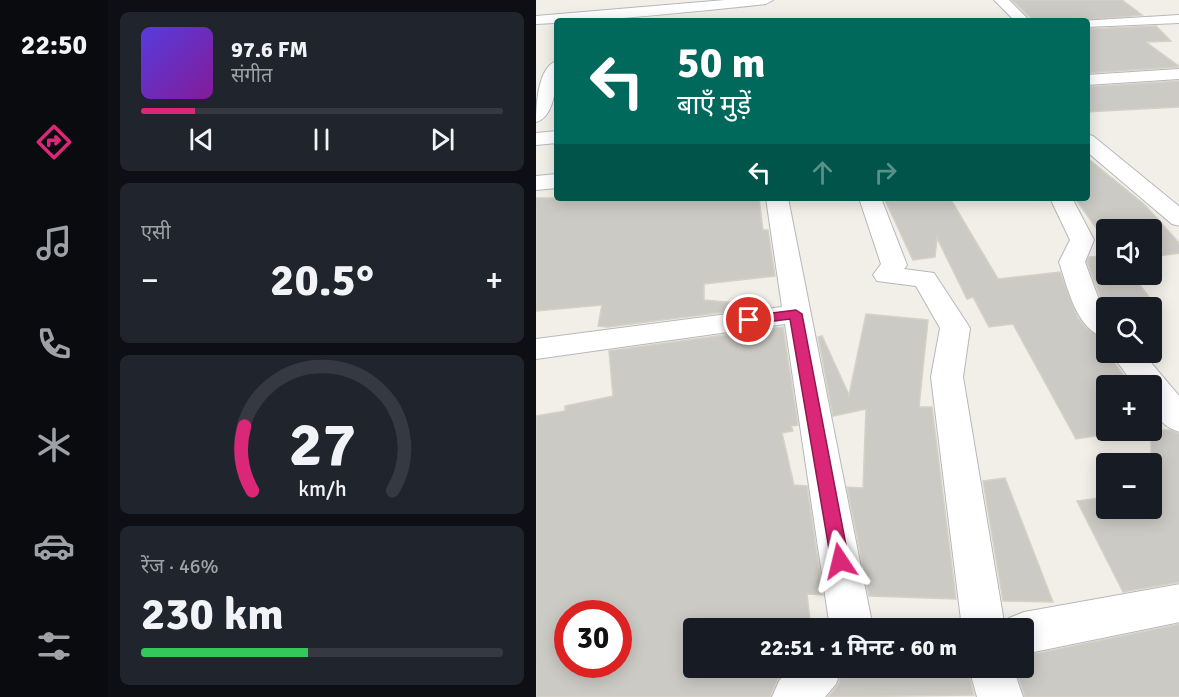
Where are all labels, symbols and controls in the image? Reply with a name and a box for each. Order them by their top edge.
text: 22:50 [21,29,87,62]
text: 97.6 FM [231,36,308,63]
text: 50 m [677,38,766,89]
icon: left [578,42,656,120]
text: संगीत [231,63,272,88]
text: बाएँ मुड़ें [677,89,751,122]
icon: directions [33,121,75,163]
icon: previous [185,123,218,156]
icon: pause [305,123,338,156]
icon: next [426,123,459,156]
icon: left [743,156,776,189]
icon: ahead [806,156,839,189]
icon: right [869,156,902,189]
map controls [1096,219,1162,519]
button: sound [1096,219,1162,285]
text: एसी [141,220,171,245]
icon: music [33,222,75,264]
text: 20.5° [270,253,374,308]
text: − [141,260,159,301]
text: + [485,260,503,301]
pin [723,294,774,345]
button: search [1096,297,1162,363]
icon: arrive [732,303,765,336]
icon: phone [33,323,75,365]
button: + [1096,375,1162,441]
text: 27 [288,406,356,483]
icon: climate [33,424,75,466]
button: − [1096,453,1162,519]
text: km/h [298,477,346,503]
icon: car [33,525,75,567]
position arrow [808,529,872,593]
text: रेंज · 46% [141,554,219,579]
text: 230 km [141,587,284,642]
speed limit sign: 30 [554,600,632,678]
icon: filters [33,625,75,667]
text: 22:51 · 1 मिनट · 60 m [760,634,957,661]

